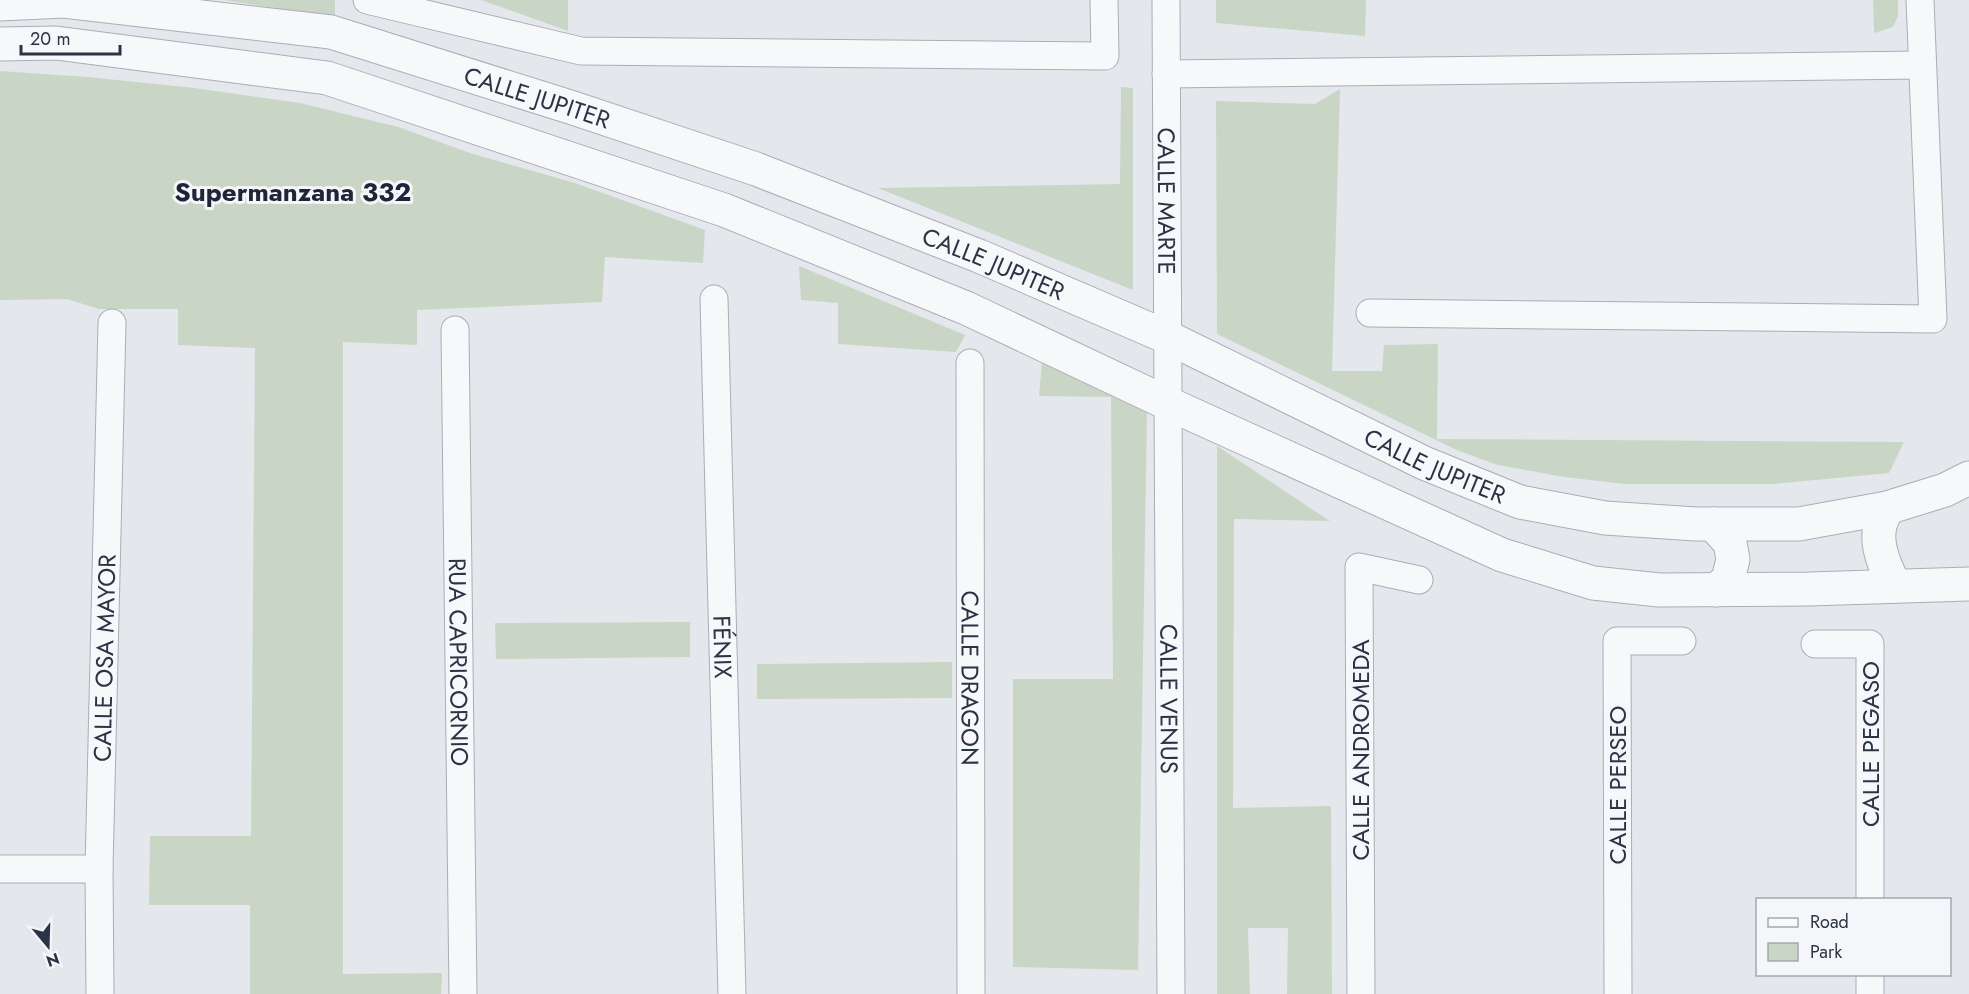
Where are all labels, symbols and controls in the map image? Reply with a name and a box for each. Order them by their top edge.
scale bar [21,18,120,56]
text: 20 m [30,26,70,52]
street label: CALLE JUPITER [460,57,615,137]
street label: CALLE MARTE [1149,127,1185,275]
district label: Supermanzana 332 [175,173,411,211]
street label: CALLE JUPITER [917,218,1071,309]
street label: CALLE JUPITER [1358,419,1512,512]
street label: CALLE OSA MAYOR [84,553,124,762]
street label: RUA CAPRICORNIO [440,558,478,766]
street label: CALLE DRAGON [953,590,988,766]
street label: FÉNIX [705,615,741,680]
street label: CALLE VENUS [1152,624,1187,774]
street label: CALLE ANDROMEDA [1343,639,1378,861]
street label: CALLE PEGASO [1853,661,1888,827]
street label: CALLE PERSEO [1600,705,1635,865]
legend [1756,898,1951,976]
text: Road [1810,909,1849,935]
north arrow [18,916,78,976]
text: Park [1810,939,1842,965]
text: N [43,947,62,973]

